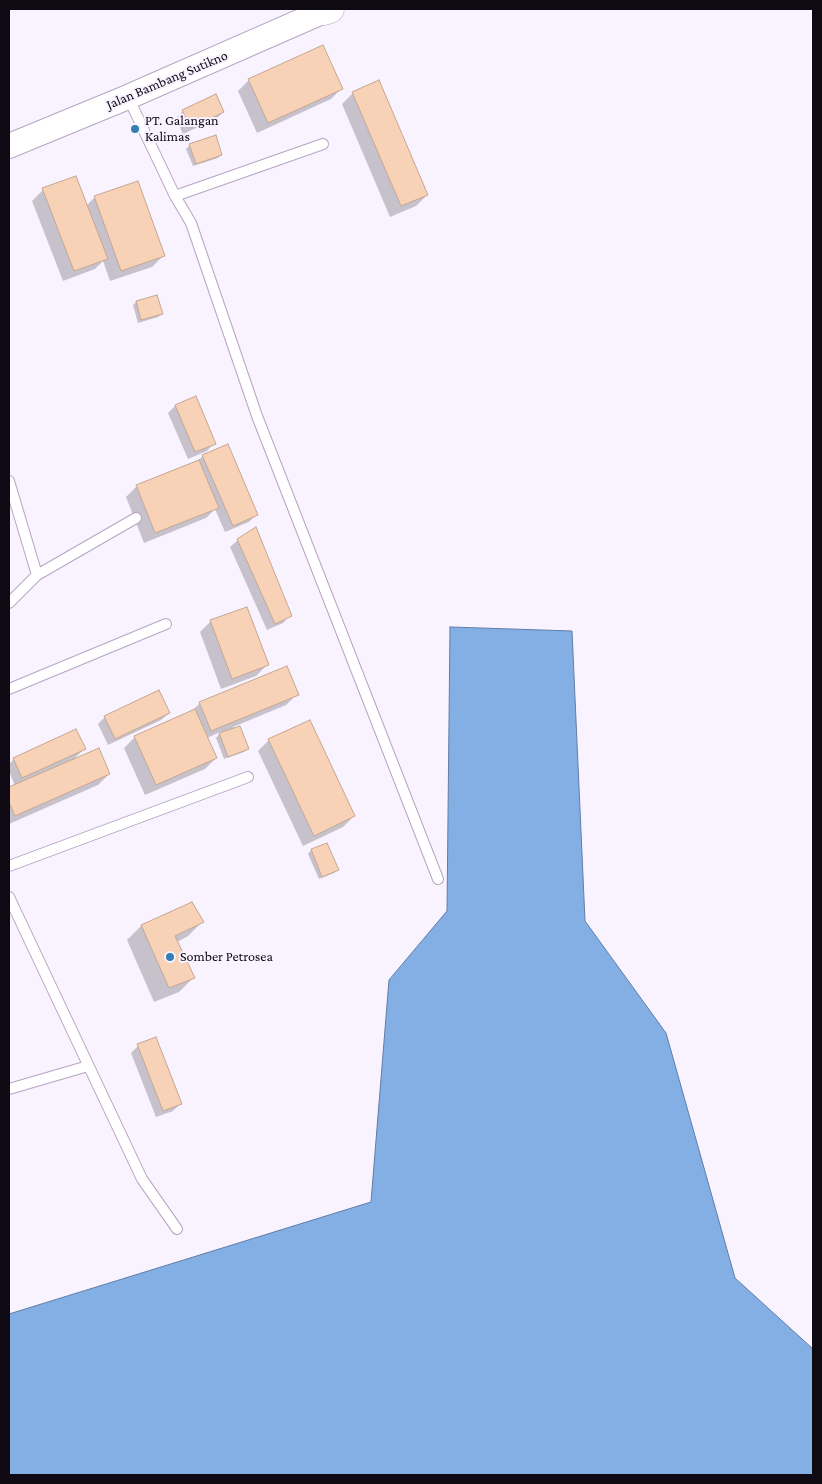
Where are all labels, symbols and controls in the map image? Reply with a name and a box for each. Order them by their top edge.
street label: Jalan Bambang Sutikno [104,47,230,113]
place label: PT. Galangan Kalimas [145,113,219,146]
marker: PT. Galangan Kalimas [129,123,141,135]
place label: Somber Petrosea [180,949,273,965]
marker: Somber Petrosea [164,951,176,963]

